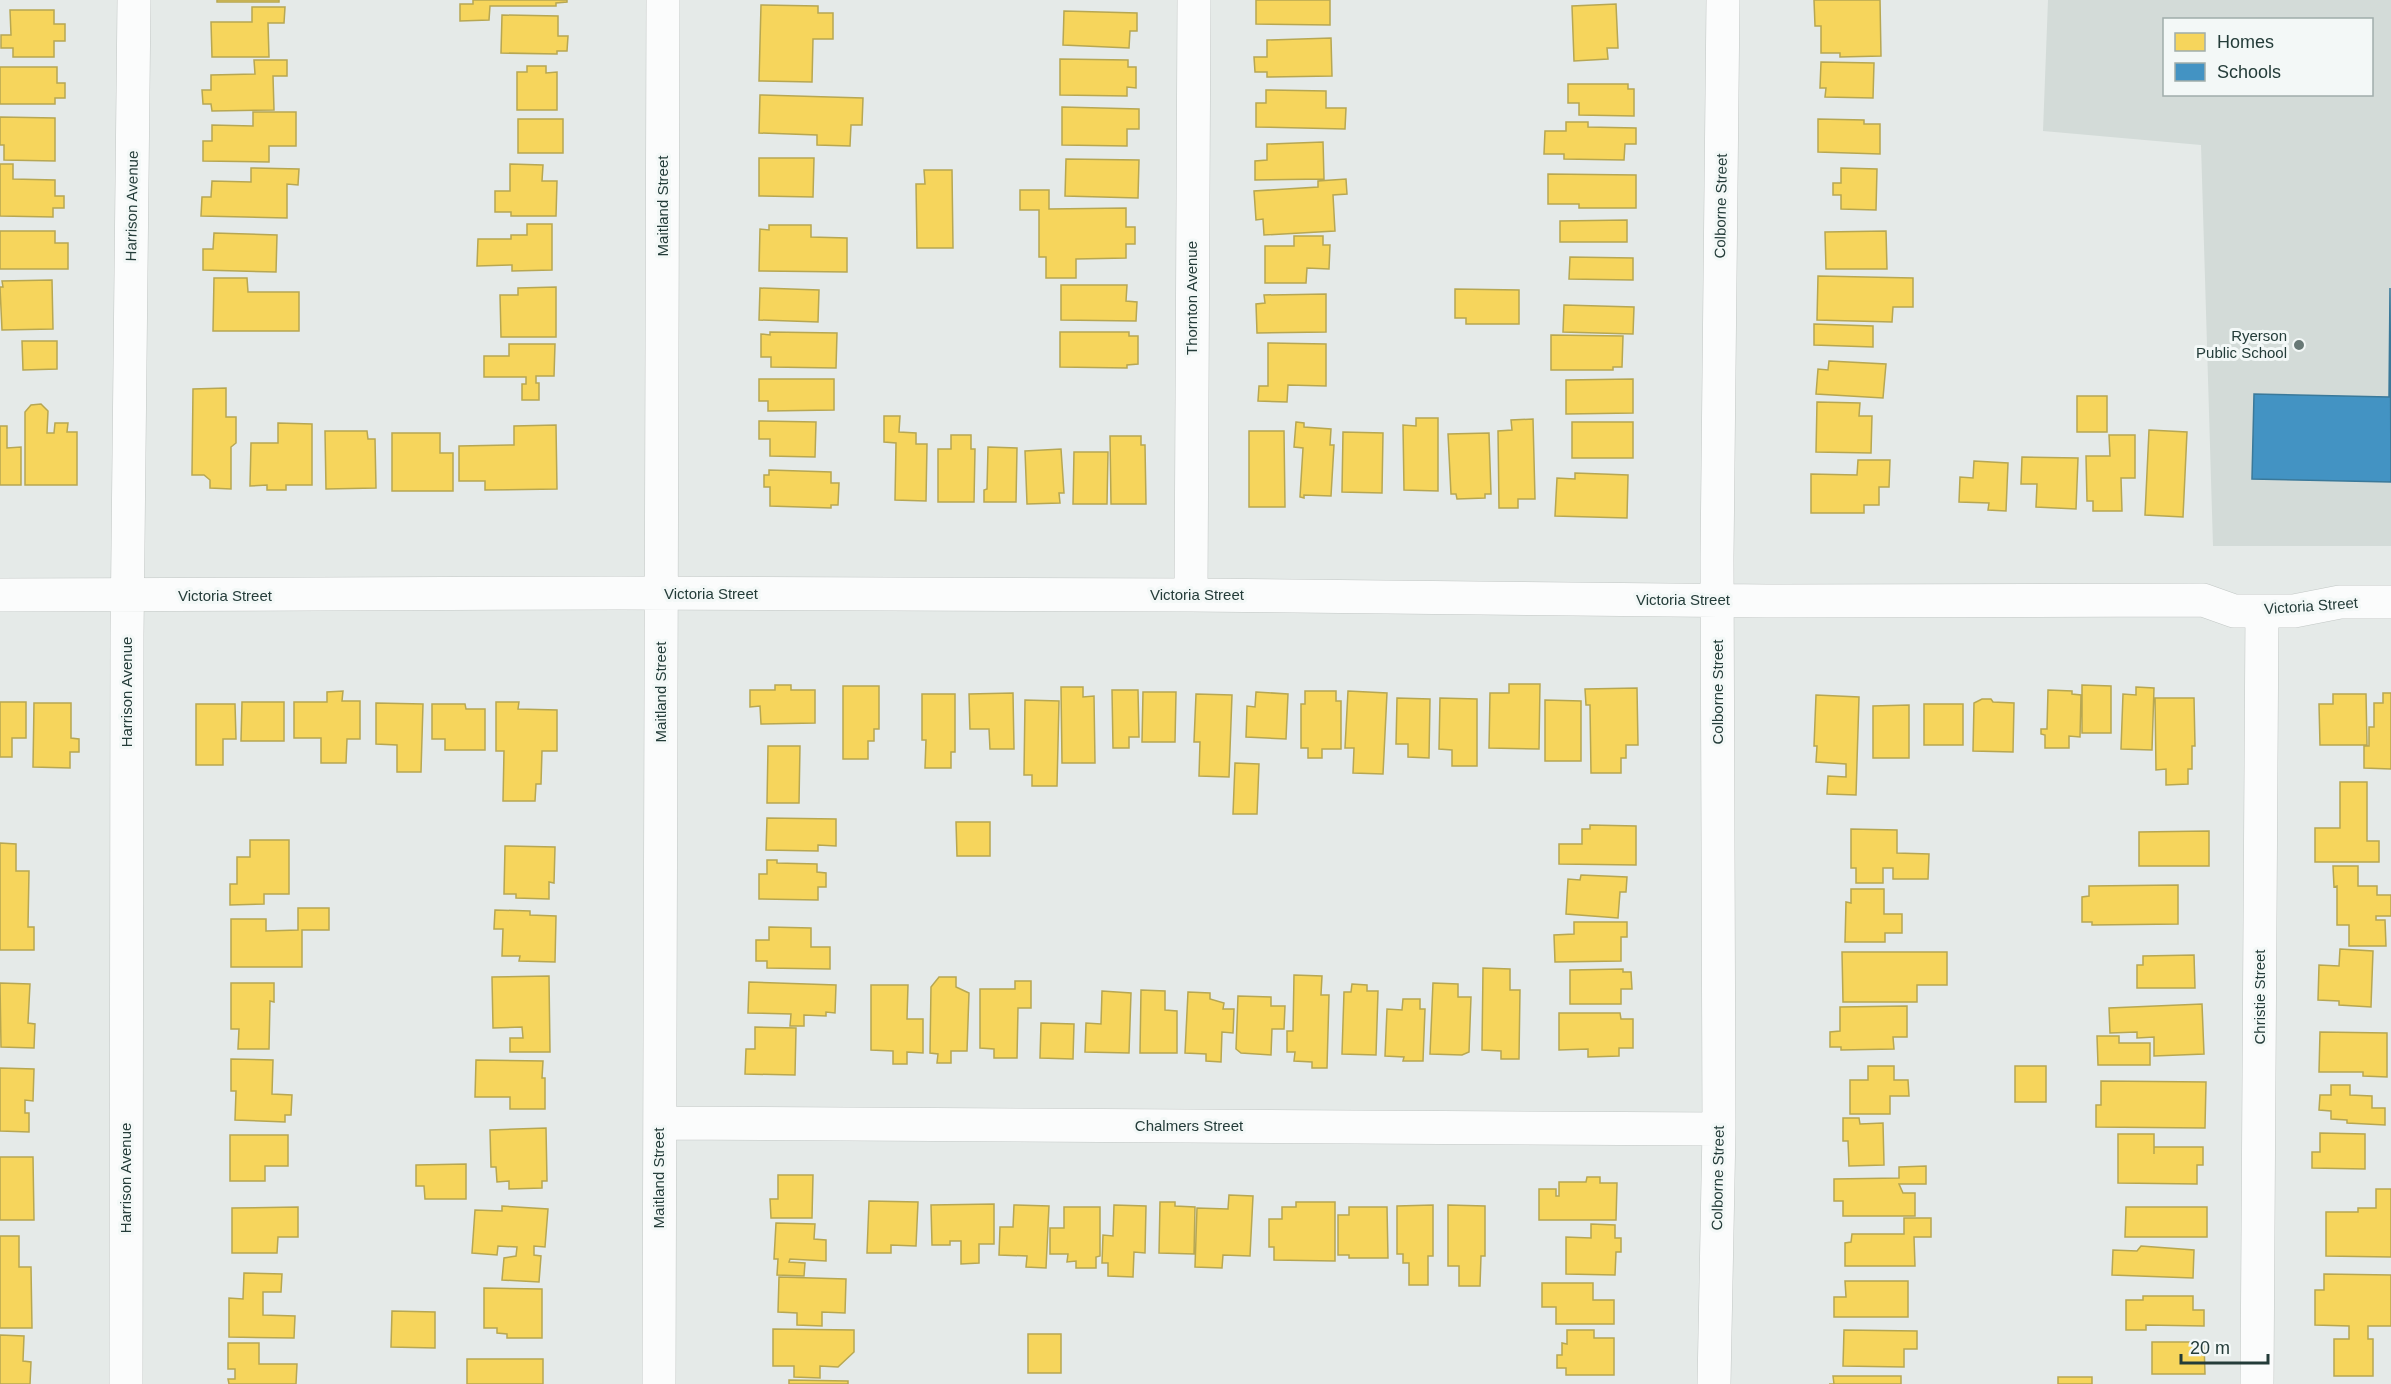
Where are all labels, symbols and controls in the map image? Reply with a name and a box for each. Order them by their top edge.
legend [2163,18,2373,96]
text: Homes [2217,32,2274,52]
text: Schools [2217,62,2281,82]
street label: Harrison Avenue [122,151,141,261]
street label: Colborne Street [1711,152,1730,259]
street label: Maitland Street [654,155,671,256]
street label: Thornton Avenue [1183,241,1200,355]
place label: Ryerson Public School [2196,327,2287,361]
marker: Ryerson Public School [2292,338,2306,352]
street label: Victoria Street [664,585,759,602]
street label: Victoria Street [1150,586,1245,603]
street label: Victoria Street [178,587,273,604]
street label: Victoria Street [1636,591,1731,608]
street label: Victoria Street [2264,594,2359,617]
street label: Harrison Avenue [118,637,135,747]
street label: Colborne Street [1709,639,1726,745]
street label: Maitland Street [652,641,669,742]
street label: Christie Street [2251,949,2268,1045]
street label: Chalmers Street [1135,1117,1244,1134]
street label: Harrison Avenue [117,1123,134,1233]
street label: Colborne Street [1708,1124,1727,1231]
street label: Maitland Street [650,1127,667,1228]
scale bar [2181,1327,2268,1365]
text: 20 m [2190,1338,2230,1358]

